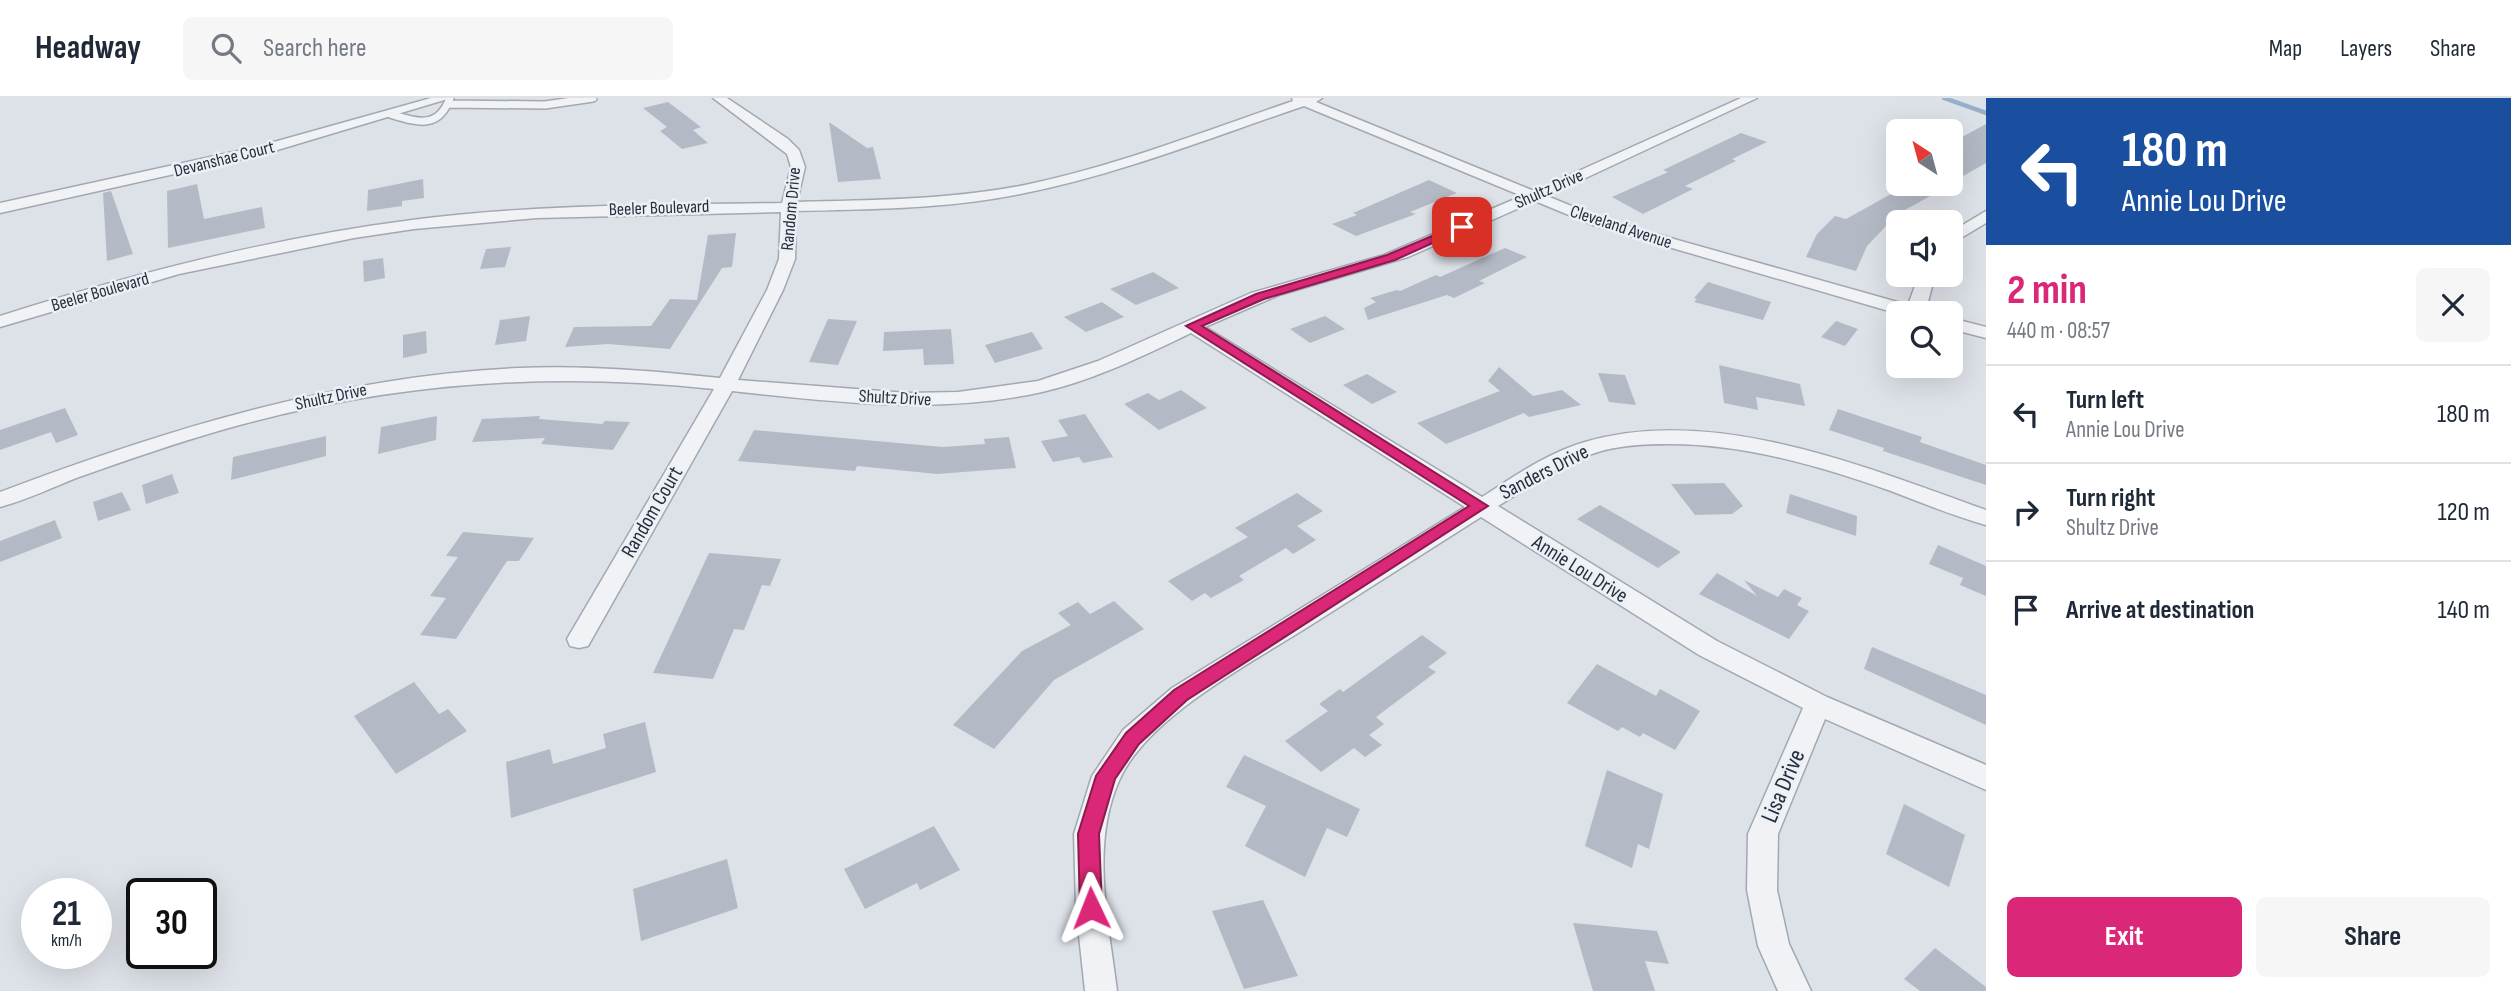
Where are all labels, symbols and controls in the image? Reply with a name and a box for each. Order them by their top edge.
search box [183,17,673,80]
text: Headway [35,28,141,68]
icon: search [207,29,245,67]
text: Search here [263,33,366,64]
text: Map [2269,34,2302,63]
text: Layers [2340,34,2392,63]
text: Share [2430,34,2476,63]
north arrow [1886,119,1964,196]
map controls [1886,119,1963,378]
text: 180 m [2122,122,2228,181]
icon: left [2007,126,2098,217]
street label: Devanshae Court [172,136,277,182]
street label: Shultz Drive [1512,165,1586,213]
street label: Random Drive [777,166,805,252]
text: Annie Lou Drive [2122,182,2287,221]
street label: Beeler Boulevard [608,196,710,220]
pin [1432,197,1492,257]
street label: Cleveland Avenue [1568,201,1674,253]
icon: arrive [1443,208,1481,246]
button: sound [1886,210,1963,287]
text: 2 min [2007,265,2087,316]
street label: Beeler Boulevard [49,268,151,316]
button: close [2416,268,2490,342]
button: search [1886,301,1963,378]
text: 440 m · 08:57 [2007,317,2110,345]
street label: Shultz Drive [293,379,369,415]
text: Turn left [2066,385,2144,416]
street label: Shultz Drive [858,386,932,410]
icon: left [2007,395,2045,433]
text: 180 m [2437,399,2490,430]
text: Annie Lou Drive [2066,416,2184,444]
street label: Sanders Drive [1495,439,1593,505]
street label: Random Court [616,462,688,562]
text: Turn right [2066,483,2155,514]
icon: right [2007,493,2045,531]
text: 120 m [2437,497,2490,528]
text: Shultz Drive [2066,514,2159,542]
street label: Annie Lou Drive [1527,529,1632,608]
icon: arrive [2007,591,2045,629]
text: Arrive at destination [2066,595,2254,626]
text: 140 m [2438,595,2490,626]
street label: Lisa Drive [1755,745,1811,827]
position arrow [1054,871,1128,945]
speed limit sign: 30 [126,878,217,969]
text: 21 [52,893,81,936]
button: Exit [2007,897,2242,977]
button: Share [2256,897,2490,977]
text: km/h [51,930,82,951]

